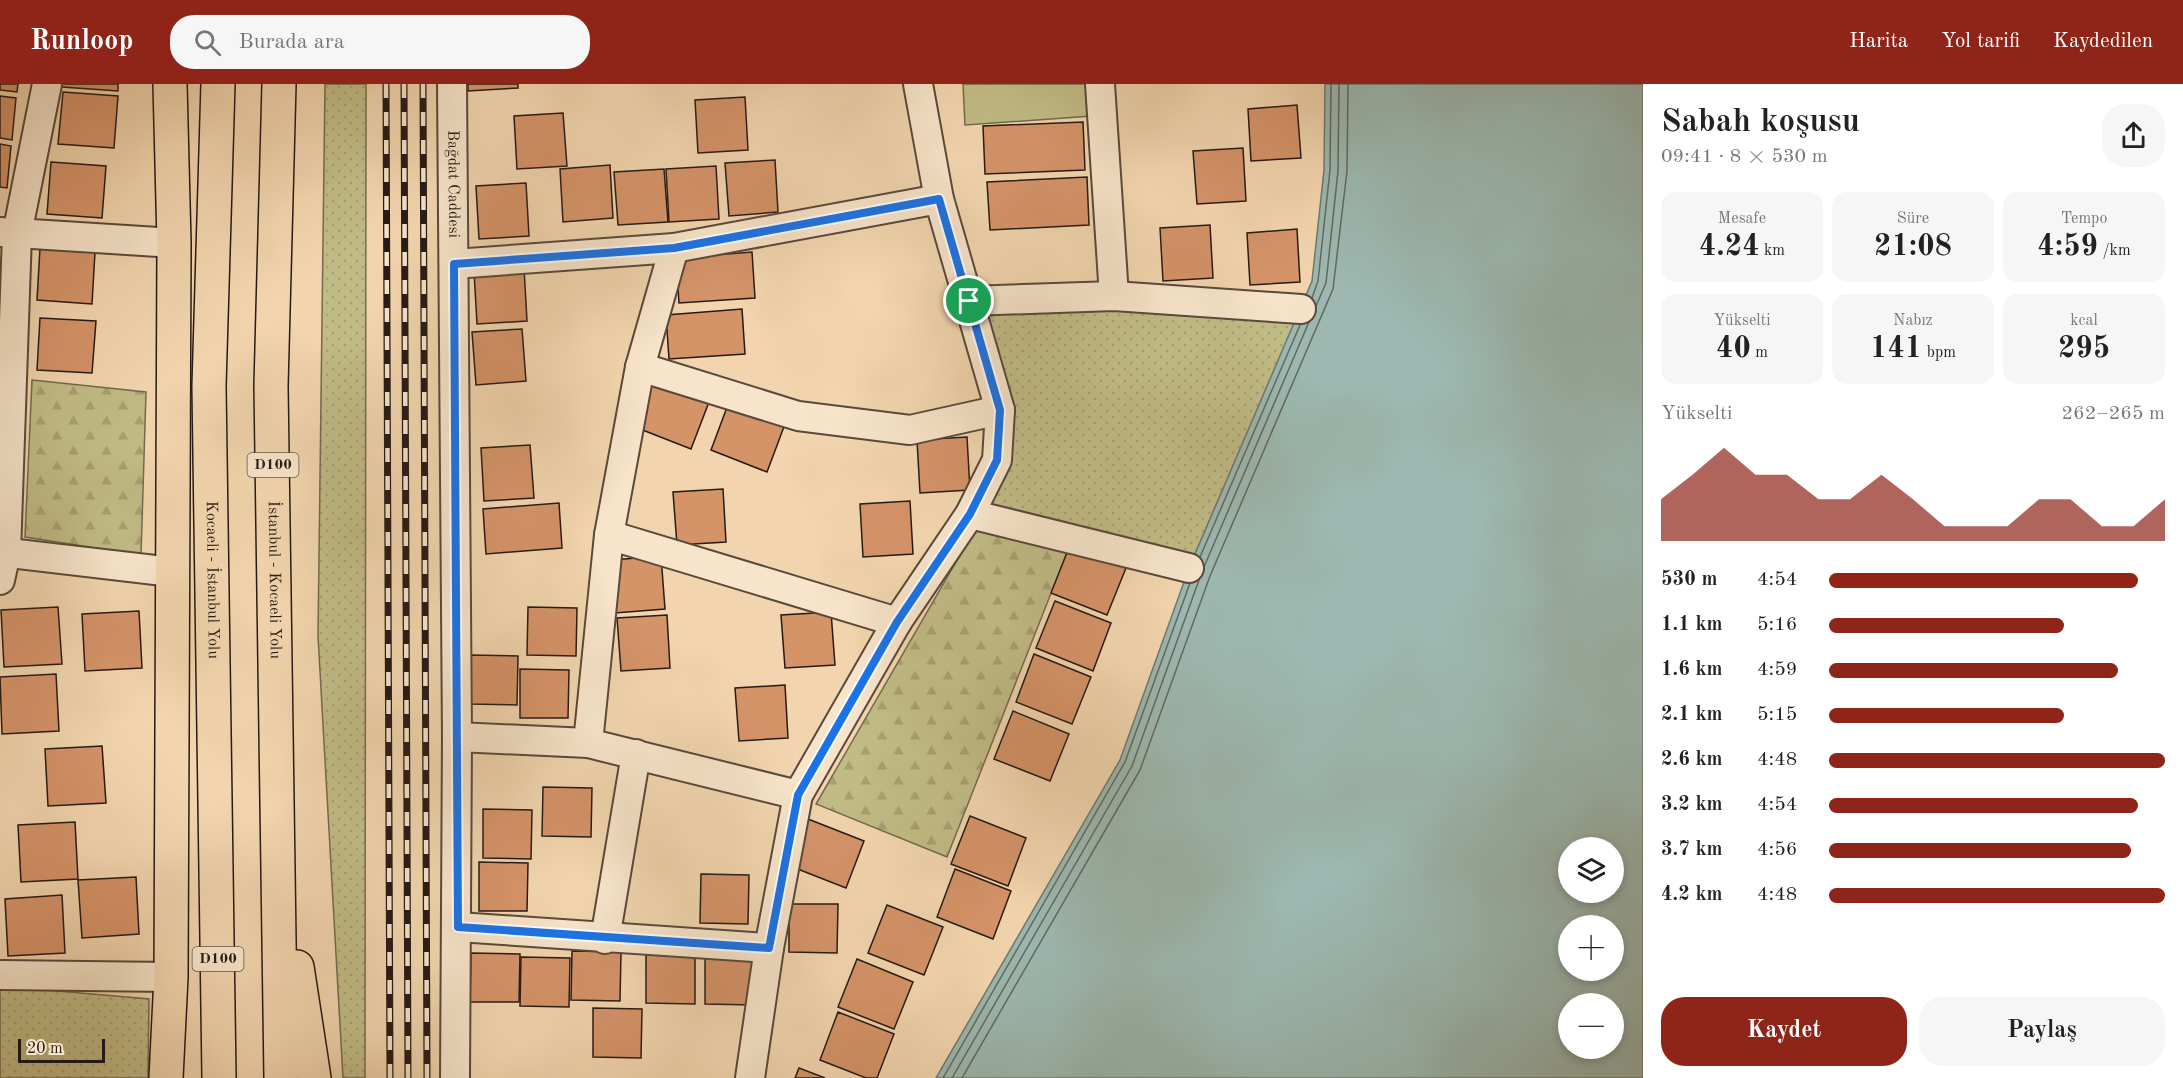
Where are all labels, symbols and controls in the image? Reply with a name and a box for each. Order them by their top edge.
search box [170,15,590,69]
icon: search [191,26,224,59]
text: Runloop [30,28,134,56]
text: Burada ara [239,31,345,53]
text: Harita [1849,31,1908,52]
text: Yol tarifi [1941,31,2020,52]
text: Kaydedilen [2053,31,2153,52]
button: share [2102,104,2165,167]
text: Sabah koşusu [1661,106,1860,139]
street label: Bağdat Caddesi [444,130,461,238]
text: 09:41 · 8 × 530 m [1661,147,1828,167]
text: Mesafe [1718,211,1766,227]
text: Süre [1897,211,1929,227]
text: Tempo [2061,211,2107,227]
text: 4.24 [1699,232,1760,262]
text: 21:08 [1874,232,1952,262]
text: 4:59 [2037,232,2098,262]
text: km [1760,243,1785,259]
text: /km [2098,243,2131,259]
pin [943,275,994,326]
icon: arrive [952,284,985,317]
text: Yükselti [1713,313,1771,329]
text: Nabız [1893,313,1933,329]
text: kcal [2070,313,2098,329]
text: 40 [1716,334,1751,364]
text: 141 [1870,334,1922,364]
text: 295 [2058,334,2110,364]
text: m [1751,345,1768,361]
text: bpm [1922,345,1956,361]
text: Yükselti [1661,404,1732,424]
text: 262–265 m [2062,404,2165,424]
road number: D100 [248,453,298,477]
street label: Kocaeli - İstanbul Yolu [203,501,224,659]
street label: İstanbul - Kocaeli Yolu [265,501,285,660]
text: 530 m [1661,570,1717,590]
text: 4:54 [1757,570,1797,590]
text: 1.1 km [1661,615,1723,635]
text: 5:16 [1757,615,1797,635]
text: 1.6 km [1661,660,1723,680]
text: 4:59 [1757,660,1797,680]
text: 2.1 km [1661,705,1723,725]
text: 5:15 [1757,705,1797,725]
text: 2.6 km [1661,750,1723,770]
text: 4:48 [1757,750,1797,770]
text: 3.2 km [1661,795,1723,815]
text: 4:54 [1757,795,1797,815]
map controls [1558,837,1624,1059]
button: layers [1558,837,1624,903]
text: 3.7 km [1661,840,1723,860]
text: 4:56 [1757,840,1797,860]
text: 4.2 km [1661,885,1723,905]
text: 4:48 [1757,885,1797,905]
button: + [1558,915,1624,981]
road number: D100 [192,947,244,971]
button: − [1558,993,1624,1059]
button: Kaydet [1661,997,1907,1066]
button: Paylaş [1919,997,2165,1066]
scale bar [18,1036,105,1064]
text: 20 m [27,1041,63,1057]

